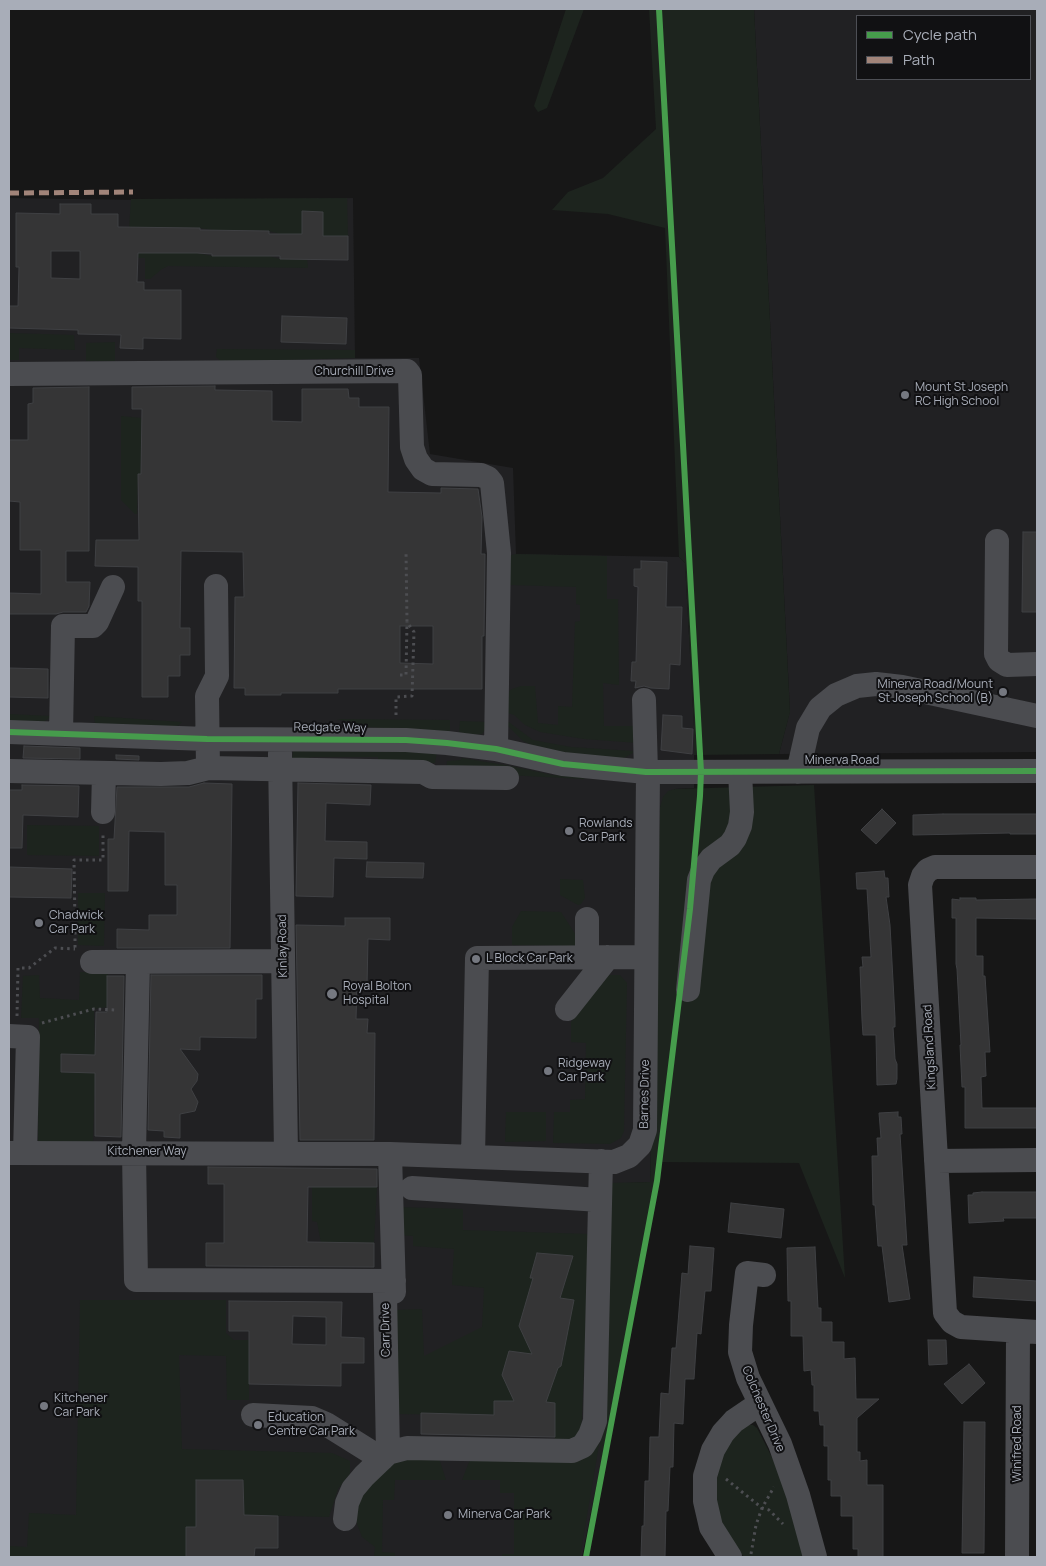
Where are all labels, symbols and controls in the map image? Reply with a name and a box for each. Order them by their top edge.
legend [856,15,1031,80]
text: Cycle path [903,24,977,45]
text: Path [903,49,935,70]
street label: Churchill Drive [314,365,394,379]
place label: Mount St Joseph RC High School [915,381,1008,409]
marker: Mount St Joseph RC High School [899,389,911,401]
place label: Minerva Road/Mount St Joseph School (B) [878,678,993,706]
marker: Minerva Road/Mount St Joseph School (B) [997,686,1009,698]
street label: Redgate Way [293,720,367,736]
street label: Minerva Road [805,754,879,768]
place label: Rowlands Car Park [579,817,633,845]
marker: Rowlands Car Park [563,825,575,837]
place label: Chadwick Car Park [49,909,103,937]
street label: Kinlay Road [275,914,291,978]
marker: Chadwick Car Park [33,917,45,929]
place label: L Block Car Park [486,952,573,966]
marker: L Block Car Park [470,953,482,965]
place label: Royal Bolton Hospital [343,980,411,1008]
marker: Royal Bolton Hospital [325,987,339,1001]
street label: Kingsland Road [921,1004,939,1090]
place label: Ridgeway Car Park [558,1057,611,1085]
street label: Barnes Drive [637,1059,653,1129]
marker: Ridgeway Car Park [542,1065,554,1077]
street label: Kitchener Way [107,1145,187,1159]
street label: Carr Drive [378,1303,394,1357]
street label: Colchester Drive [738,1364,788,1454]
place label: Kitchener Car Park [54,1392,108,1420]
marker: Kitchener Car Park [38,1400,50,1412]
street label: Winifred Road [1011,1405,1025,1483]
place label: Education Centre Car Park [268,1411,355,1439]
marker: Education Centre Car Park [252,1419,264,1431]
place label: Minerva Car Park [458,1508,550,1522]
marker: Minerva Car Park [442,1509,454,1521]

